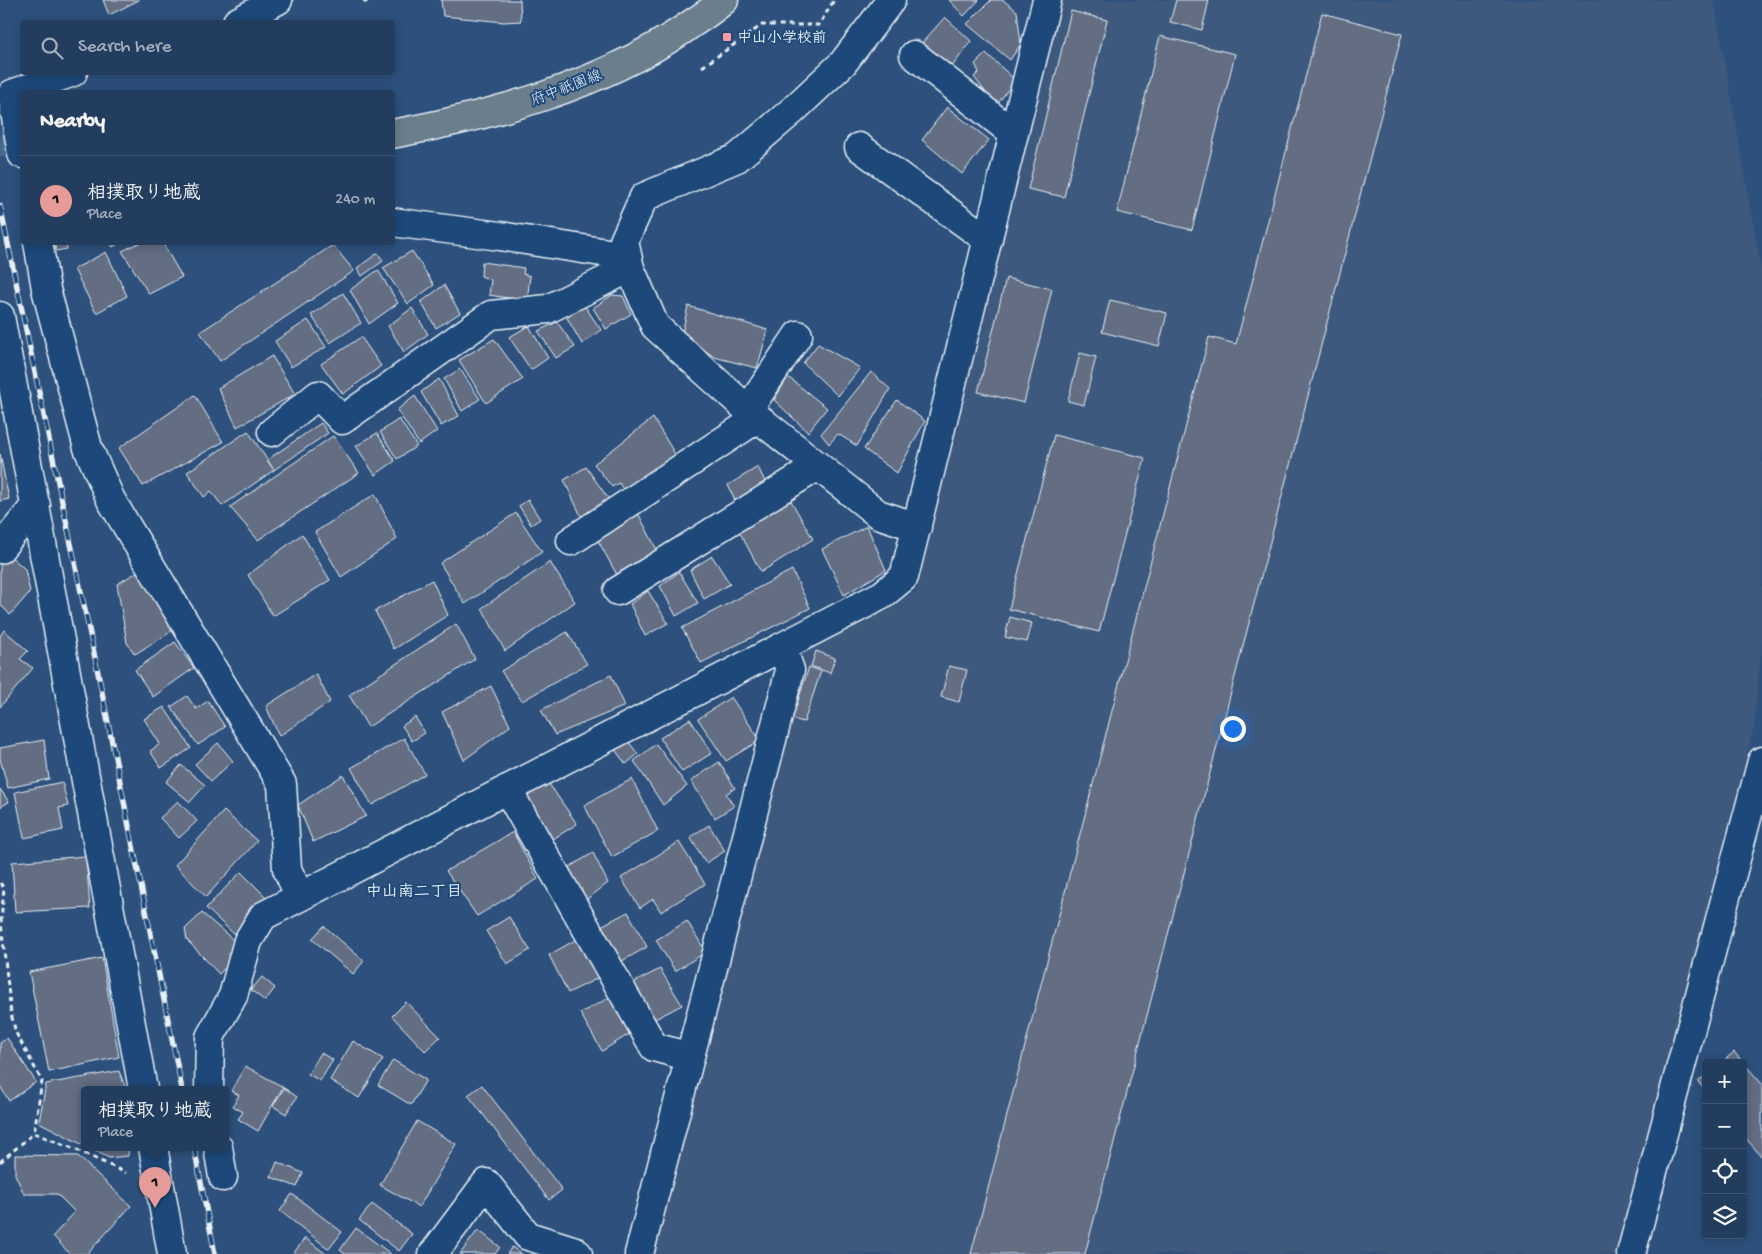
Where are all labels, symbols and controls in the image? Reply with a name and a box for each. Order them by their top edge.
search box [20,20,395,75]
place label: 中山小学校前 [737,29,827,48]
marker: 中山小学校前 [721,31,733,43]
icon: search [38,34,66,62]
text: Search here [78,36,172,59]
street label: 府中祇園線 [528,66,605,111]
text: Nearby [40,110,105,135]
text: 相撲取り地蔵 [87,183,201,206]
text: 1 [53,191,59,210]
text: 240 m [335,191,375,210]
text: Place [87,206,122,225]
your location [1220,716,1246,742]
district label: 中山南二丁目 [366,882,462,903]
map controls [1702,1059,1747,1239]
button: + [1702,1059,1747,1104]
popup [81,1086,229,1151]
text: 相撲取り地蔵 [98,1101,212,1124]
button: − [1702,1104,1747,1149]
text: Place [98,1124,133,1143]
button: locate [1702,1149,1747,1194]
pin: 1 [139,1167,171,1208]
button: layers [1702,1194,1747,1239]

